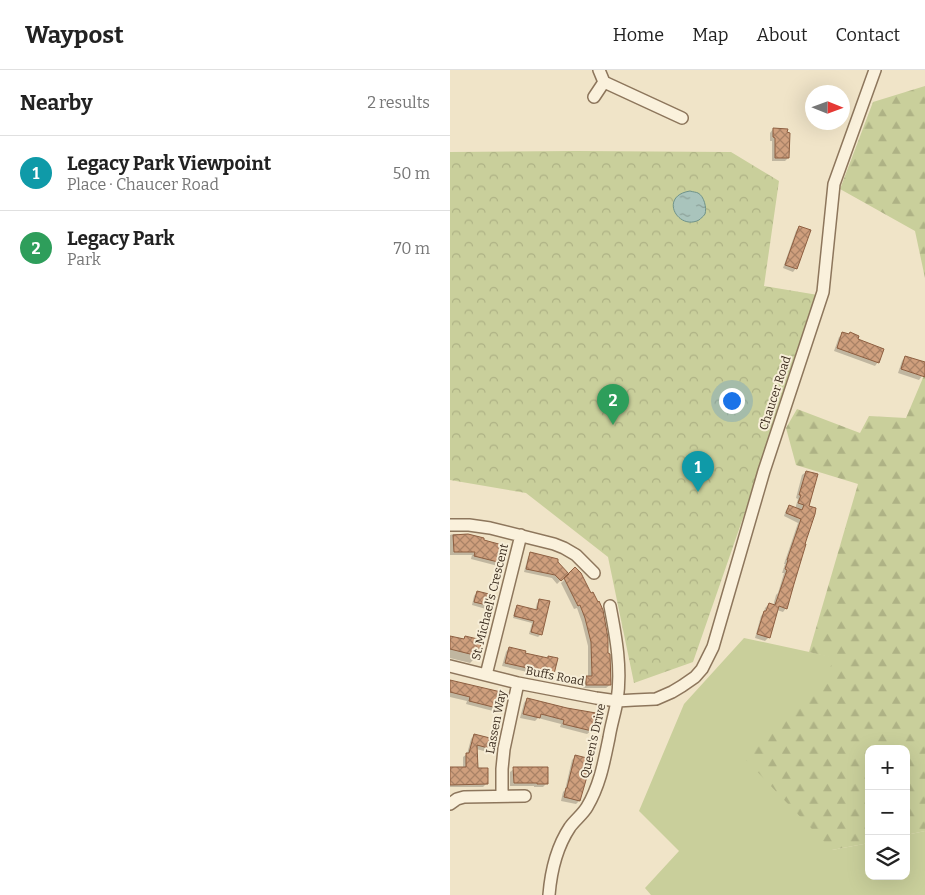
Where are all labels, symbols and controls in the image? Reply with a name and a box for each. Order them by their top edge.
text: Waypost [25,21,124,49]
text: Home [613,24,664,46]
text: Map [692,24,728,46]
text: About [756,24,807,46]
text: Contact [835,24,900,46]
north arrow [805,85,850,130]
text: Nearby [20,90,93,116]
text: 2 results [367,93,430,112]
text: Legacy Park Viewpoint [67,152,271,175]
text: 1 [33,164,39,183]
text: 50 m [393,164,430,183]
text: Place · Chaucer Road [67,175,219,194]
text: Legacy Park [67,227,175,250]
text: 2 [31,239,41,258]
text: 70 m [394,239,430,258]
text: Park [67,250,101,269]
street label: Chaucer Road [756,354,794,432]
pin: 2 [597,384,629,425]
your location [719,388,745,414]
pin: 1 [682,451,714,492]
street label: St. Michael's Crescent [469,542,511,662]
street label: Buffs Road [524,663,586,689]
street label: Lassen Way [483,688,509,755]
street label: Queen's Drive [578,702,608,780]
map controls [865,745,910,880]
button: + [865,745,910,790]
button: − [865,790,910,835]
button: layers [865,835,910,880]

